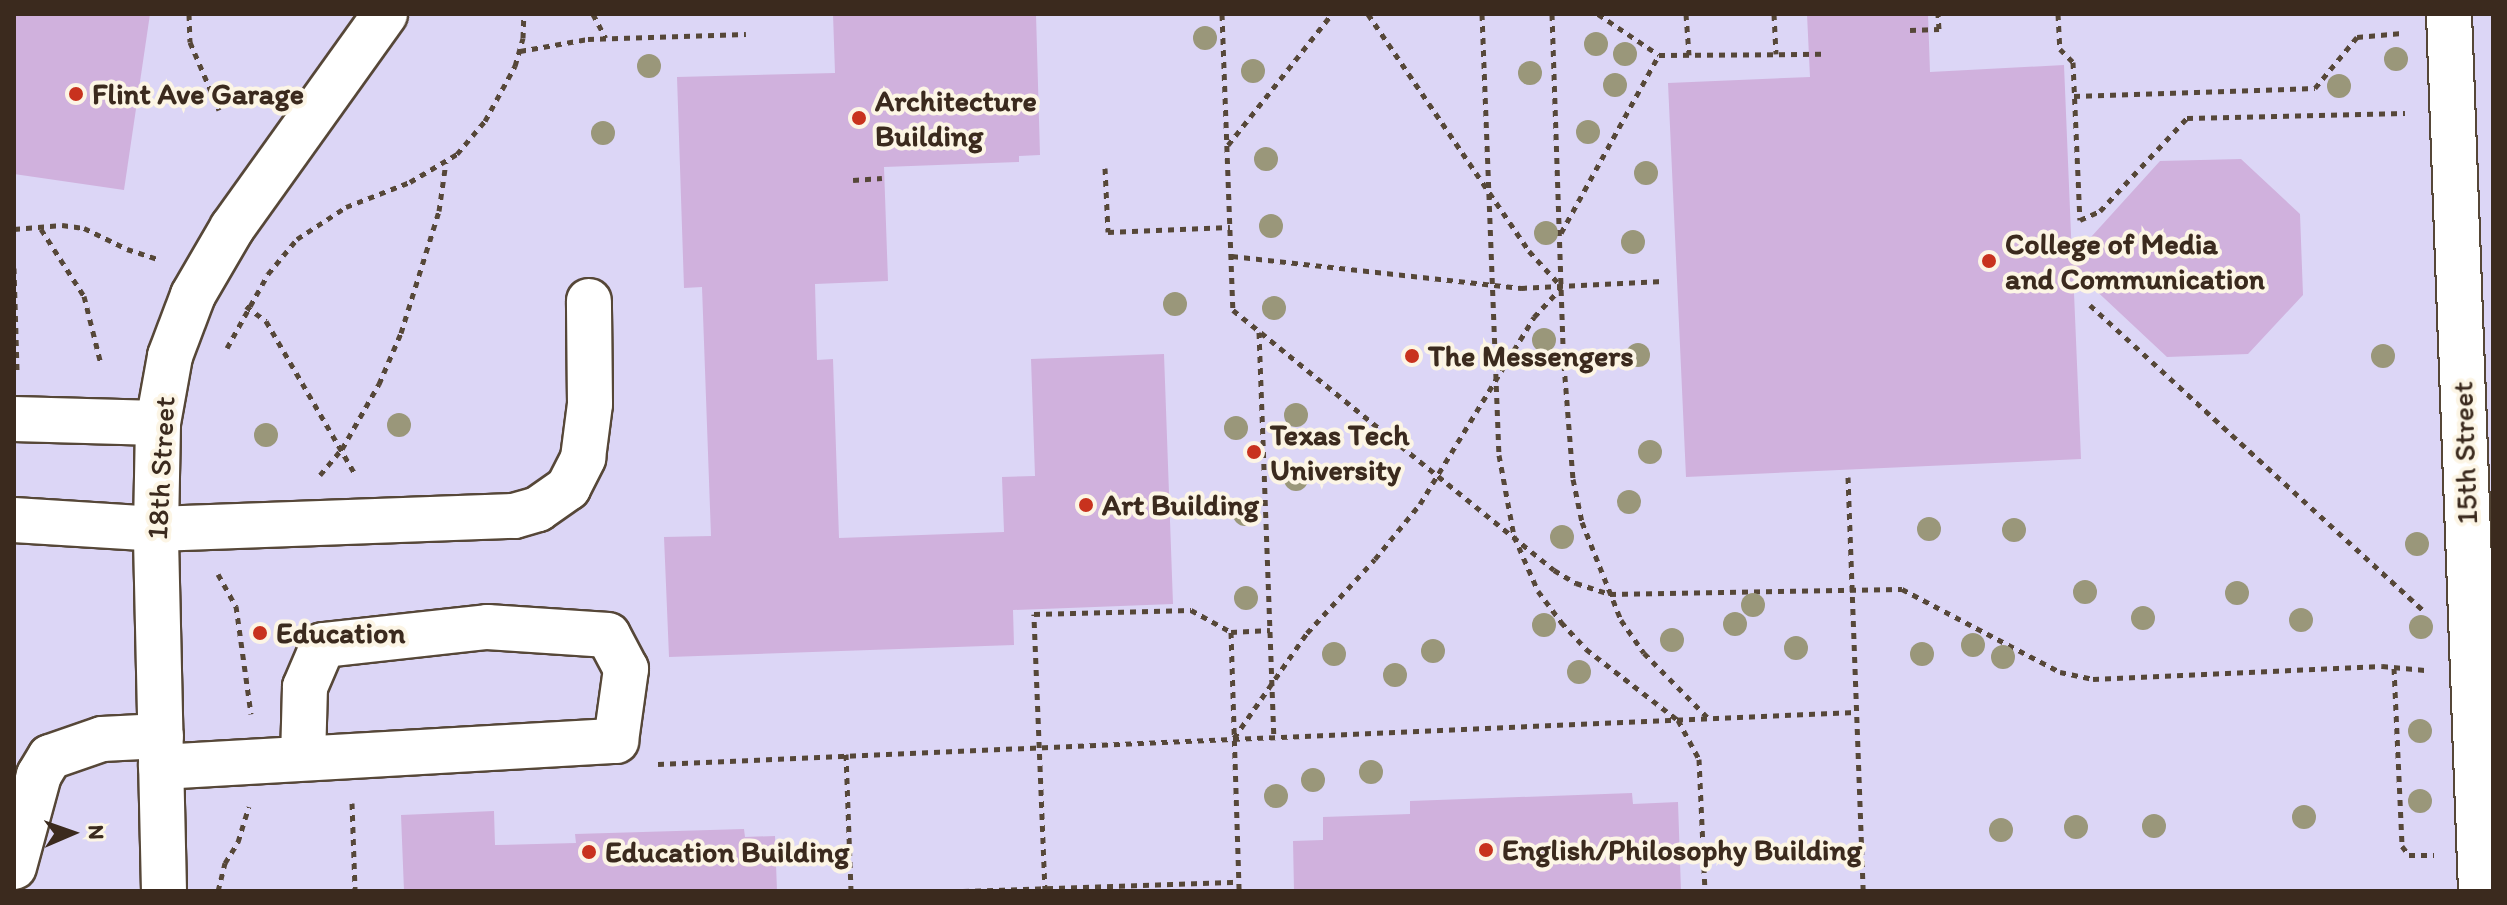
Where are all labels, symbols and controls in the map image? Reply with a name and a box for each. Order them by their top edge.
place label: Flint Ave Garage [92,76,304,112]
place label: Architecture Building [875,83,1037,154]
marker: Flint Ave Garage [67,85,85,103]
marker: Architecture Building [850,109,868,127]
place label: College of Media and Communication [2005,226,2266,296]
marker: College of Media and Communication [1980,252,1998,270]
place label: The Messengers [1428,338,1633,374]
marker: The Messengers [1403,347,1421,365]
street label: 15th Street [2445,381,2485,525]
street label: 18th Street [139,396,183,540]
place label: Texas Tech University [1270,417,1405,488]
marker: Texas Tech University [1245,443,1263,461]
place label: Art Building [1102,487,1259,523]
marker: Art Building [1077,496,1095,514]
place label: Education [276,615,405,651]
marker: Education [251,624,269,642]
north arrow [32,793,112,873]
text: N [83,824,110,840]
place label: English/Philosophy Building [1502,832,1862,868]
place label: Education Building [605,834,849,870]
marker: English/Philosophy Building [1477,841,1495,859]
marker: Education Building [580,843,598,861]

